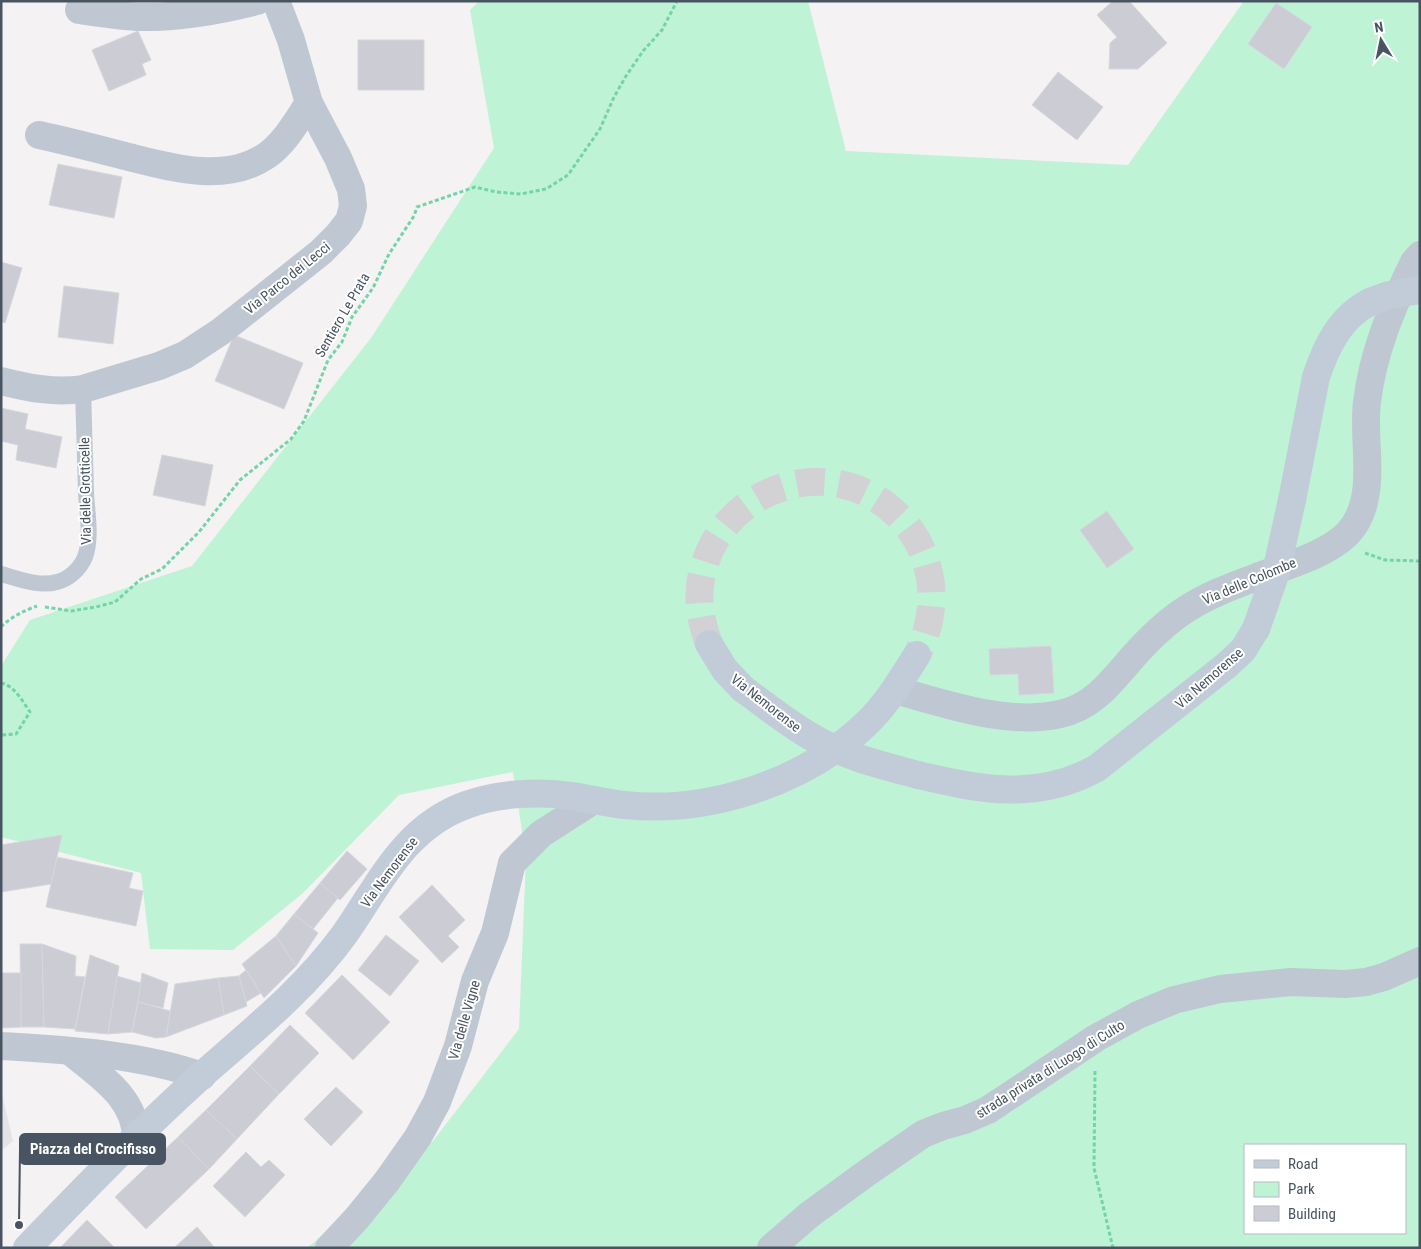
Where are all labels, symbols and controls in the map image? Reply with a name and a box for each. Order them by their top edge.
north arrow [1356,15,1406,65]
text: N [1373,19,1384,36]
street label: Via Parco dei Lecci [241,239,333,317]
street label: Sentiero Le Prata [311,270,373,360]
street label: Via delle Grotticelle [76,437,94,545]
street label: Via delle Colombe [1200,554,1299,608]
street label: Via Nemorense [1172,644,1246,712]
street label: Via Nemorense [728,671,804,735]
street label: Via Nemorense [357,833,421,910]
street label: Via delle Vigne [445,978,483,1062]
street label: strada privata di Luogo di Culto [973,1017,1127,1121]
callout: Piazza del Crocifisso [20,1134,165,1164]
text: Piazza del Crocifisso [30,1140,156,1158]
legend [1244,1144,1406,1234]
text: Road [1288,1155,1318,1173]
text: Park [1288,1180,1315,1198]
text: Building [1288,1205,1336,1223]

